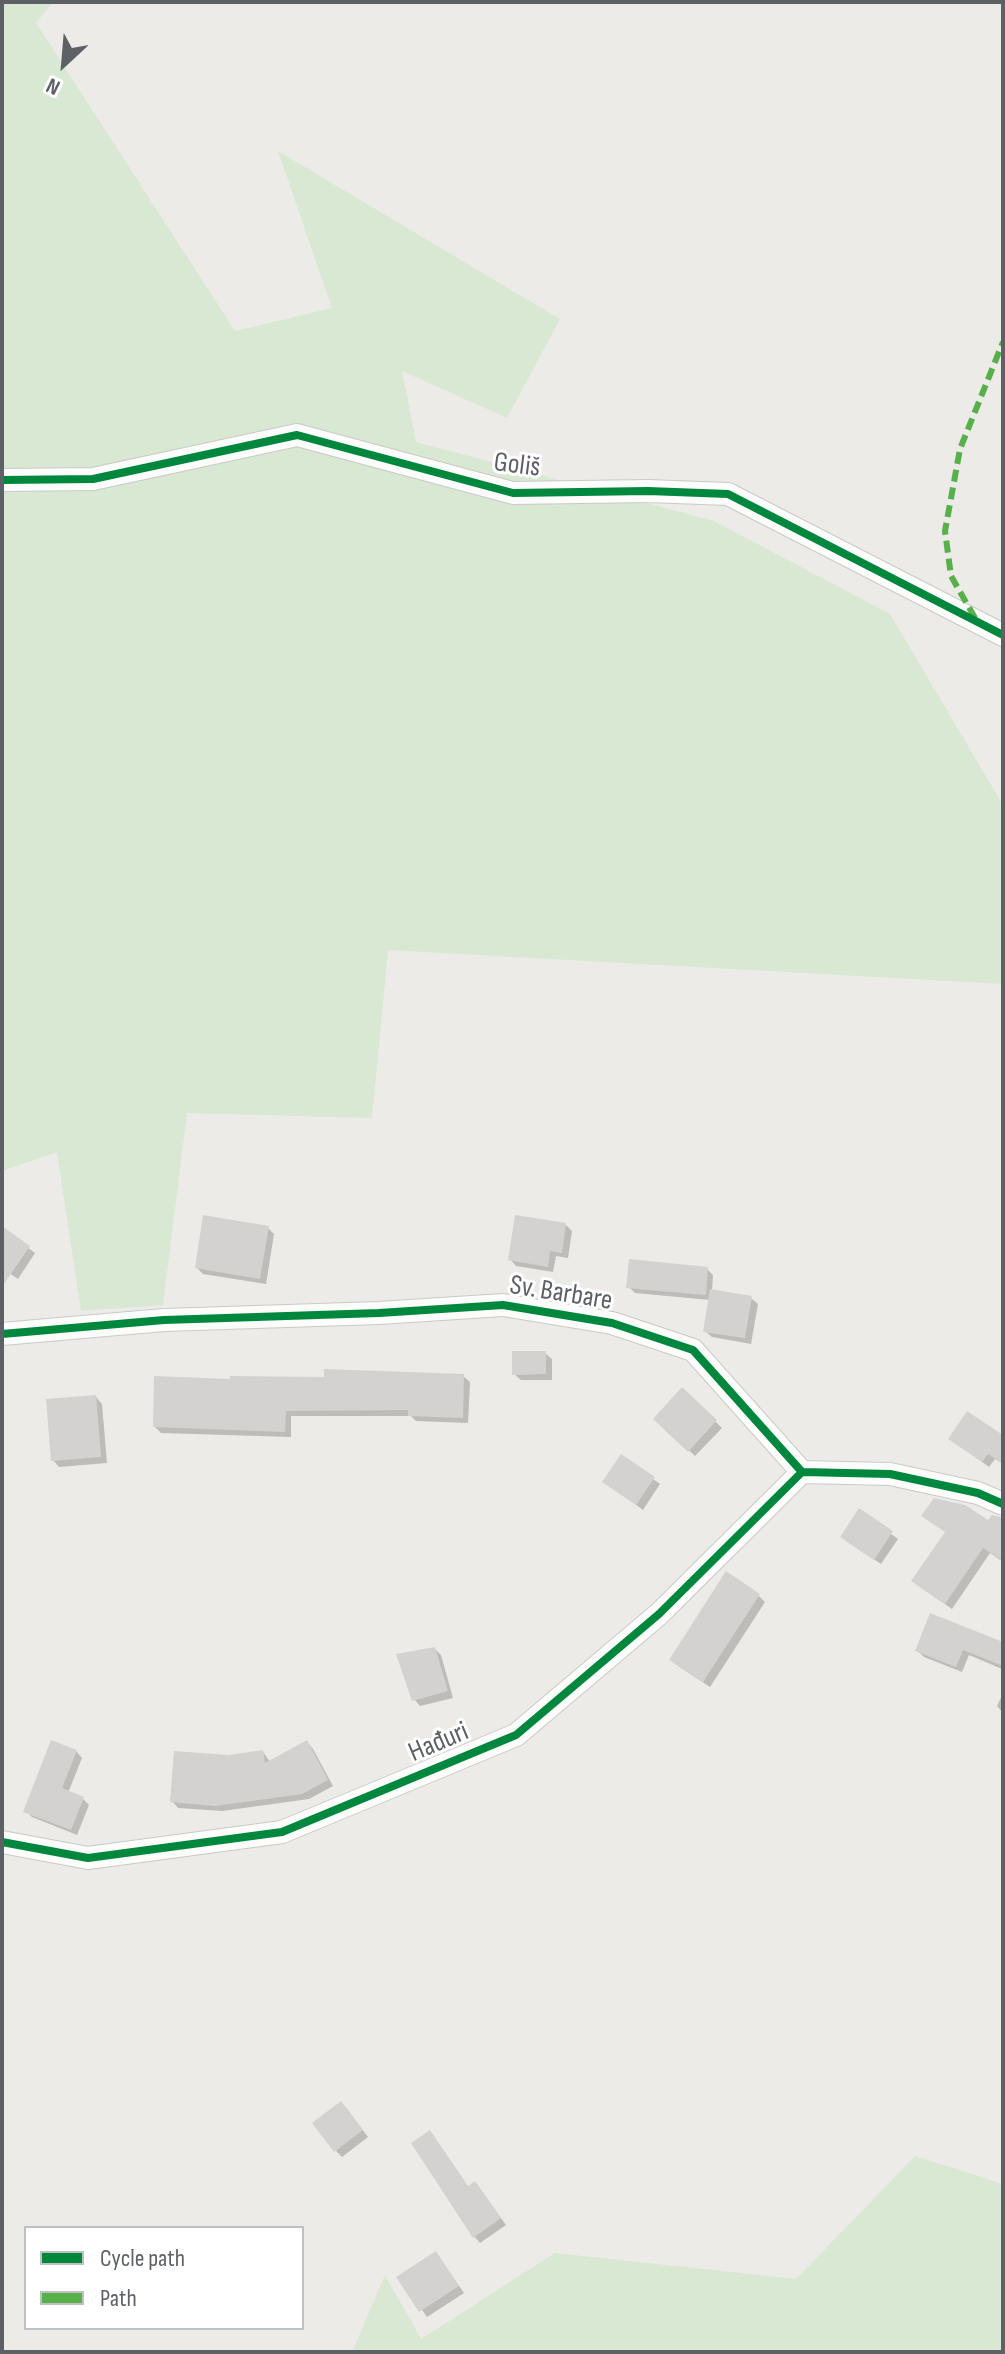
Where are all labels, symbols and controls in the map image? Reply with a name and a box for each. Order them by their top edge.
north arrow [24,24,104,104]
text: N [42,71,64,101]
street label: Goliš [492,446,542,486]
street label: Sv. Barbare [507,1269,615,1319]
street label: Hađuri [404,1715,474,1771]
legend [24,2226,304,2330]
text: Cycle path [100,2244,185,2273]
text: Path [100,2284,137,2313]

